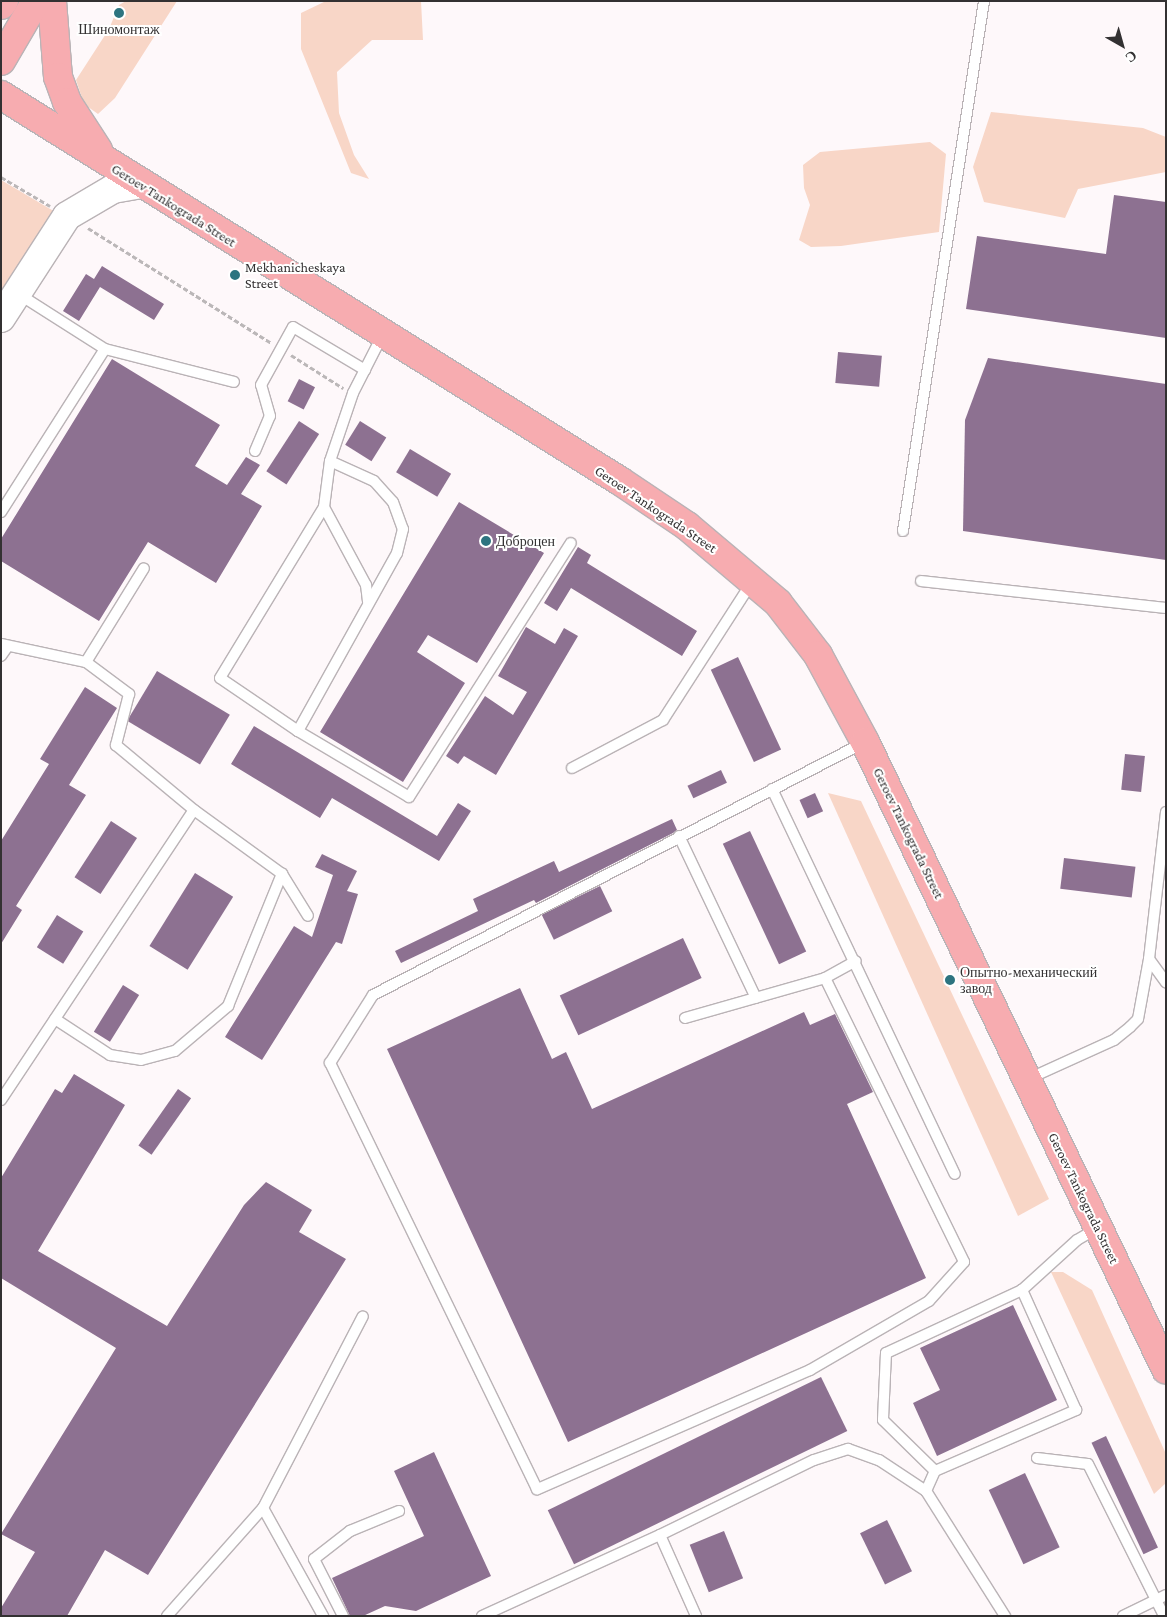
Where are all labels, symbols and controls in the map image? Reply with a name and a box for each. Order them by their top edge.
marker: Шиномонтаж [113,7,125,19]
north arrow [1097,20,1147,70]
place label: Шиномонтаж [78,21,160,37]
text: С [1122,47,1140,66]
street label: Geroev Tankograda Street [109,160,239,250]
place label: Mekhanicheskaya Street [245,259,345,292]
marker: Mekhanicheskaya Street [229,269,241,281]
street label: Geroev Tankograda Street [592,462,720,556]
place label: Доброцен [496,533,555,549]
marker: Доброцен [480,535,492,547]
street label: Geroev Tankograda Street [870,765,948,901]
place label: Опытно-механический завод [960,964,1097,996]
marker: Опытно-механический завод [944,974,956,986]
street label: Geroev Tankograda Street [1045,1130,1123,1266]

